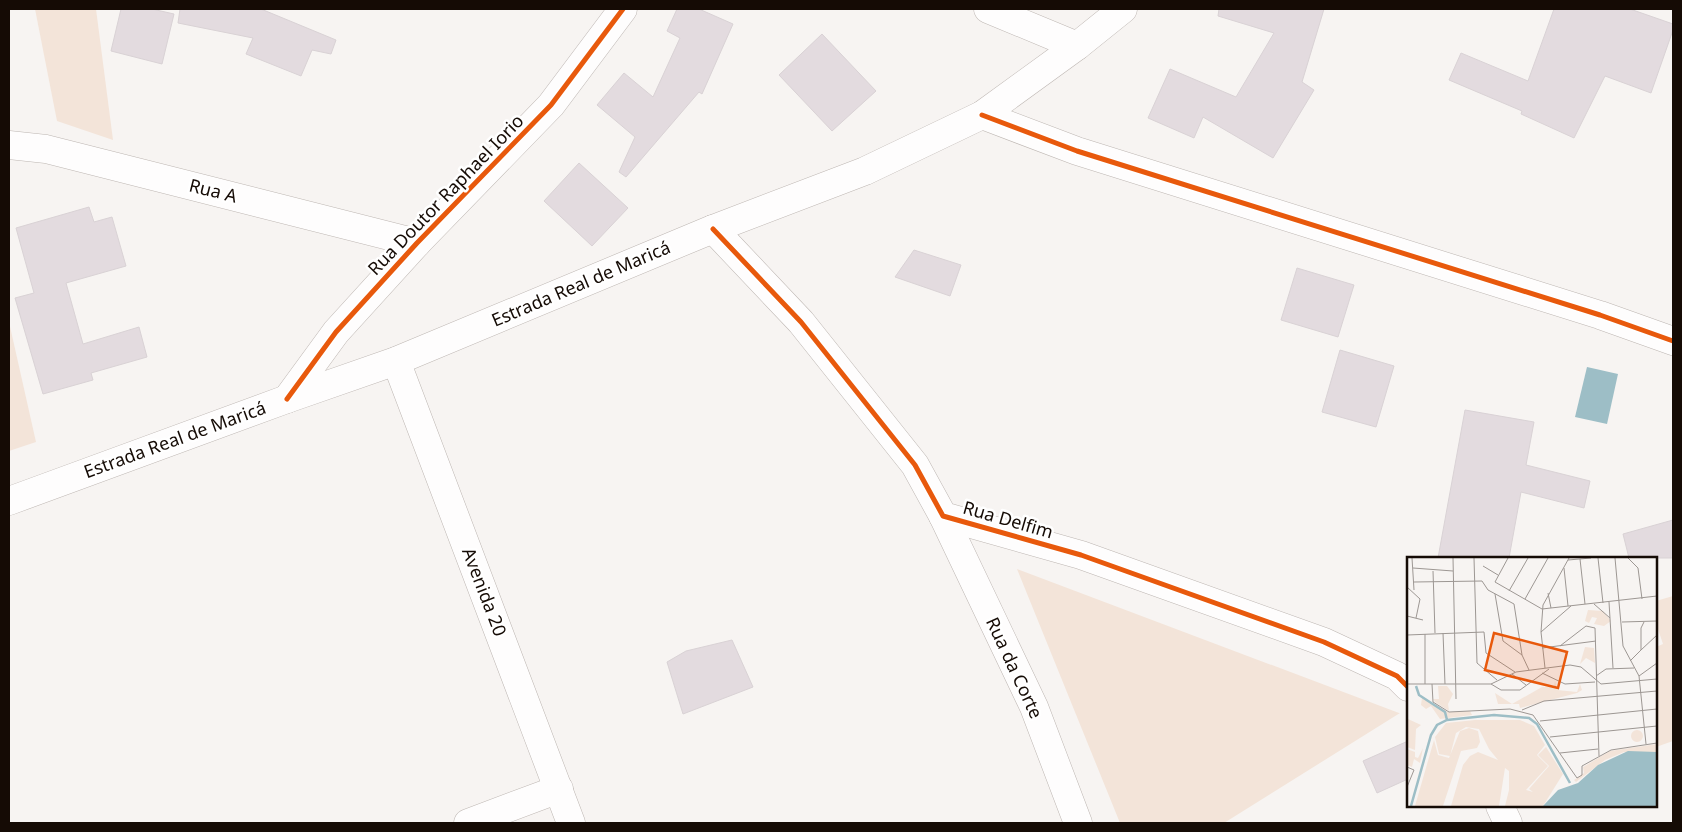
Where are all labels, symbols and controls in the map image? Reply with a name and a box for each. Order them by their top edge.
street label: Rua Doutor Raphael Iorio [362,109,529,280]
street label: Rua A [187,173,240,208]
street label: Estrada Real de Maricá [488,235,674,332]
street label: Estrada Real de Maricá [80,395,269,483]
street label: Rua Delfim [960,495,1056,543]
street label: Avenida 20 [457,544,513,639]
inset map [1407,557,1657,807]
street label: Rua da Corte [981,613,1049,722]

